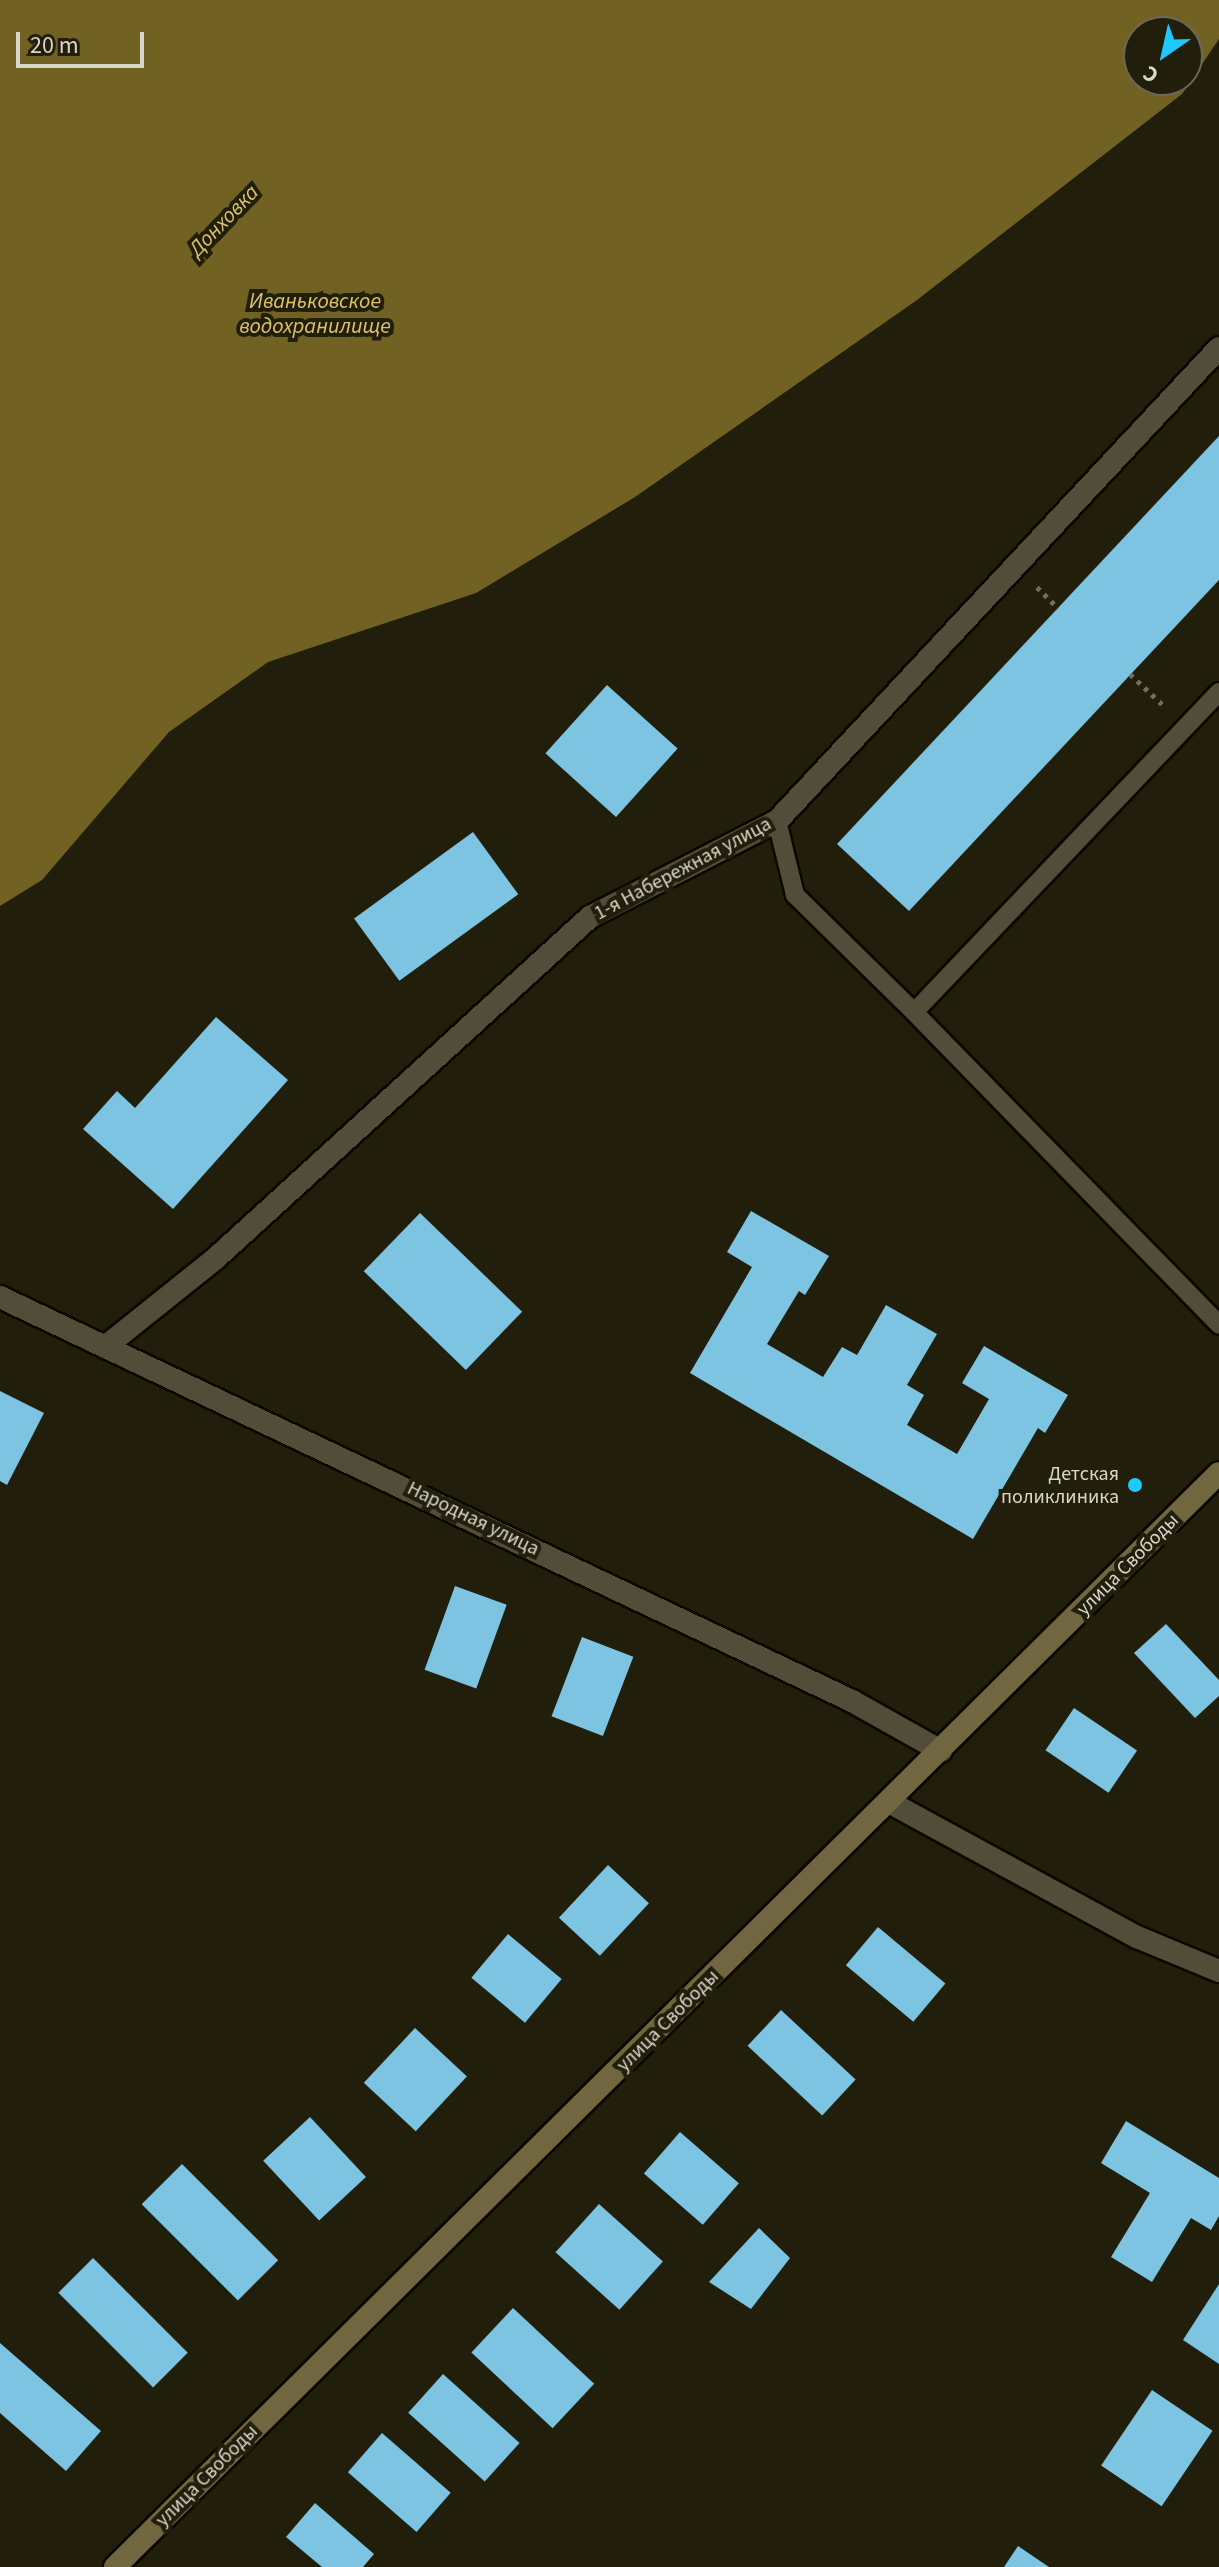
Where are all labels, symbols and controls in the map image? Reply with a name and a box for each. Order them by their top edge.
scale bar [20,16,148,66]
north arrow [1123,16,1203,96]
text: 20 m [30,28,79,63]
text: С [1136,57,1165,91]
water label: Донховка [183,180,265,262]
water label: Иваньковское водохранилище [239,288,391,340]
street label: 1-я Набережная улица [590,812,776,926]
place label: Детская поликлиника [1001,1462,1119,1509]
marker: Детская поликлиника [1126,1476,1144,1494]
street label: Народная улица [403,1477,543,1561]
street label: улица Свободы [1072,1509,1184,1621]
street label: улица Свободы [612,1965,724,2077]
street label: улица Свободы [151,2420,263,2532]

